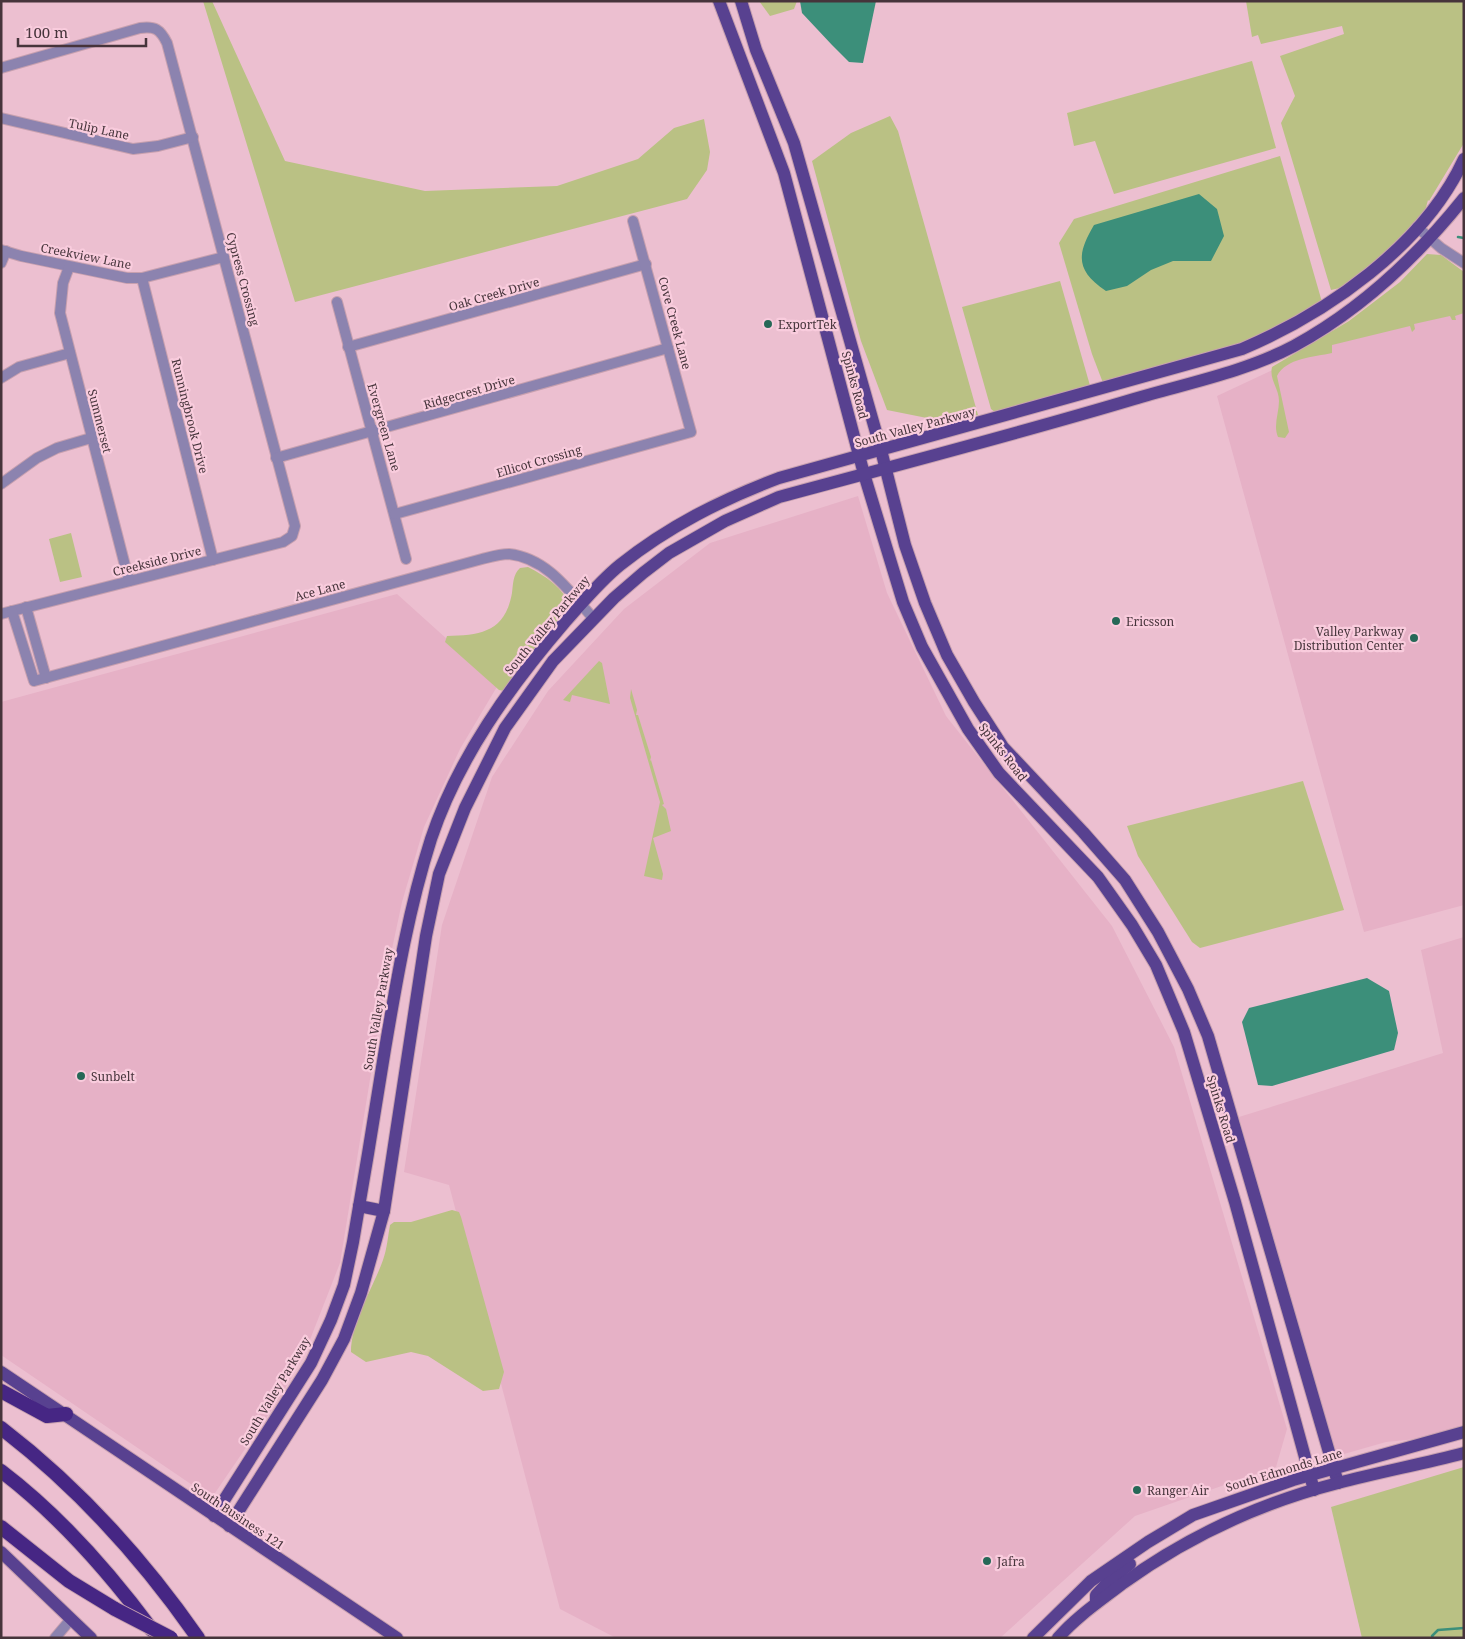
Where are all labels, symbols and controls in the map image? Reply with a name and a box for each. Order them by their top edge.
scale bar [18,15,145,47]
text: 100 m [25,22,68,42]
street label: Tulip Lane [67,114,131,144]
street label: Cypress Crossing [222,230,264,328]
street label: Creekview Lane [39,239,133,273]
street label: Oak Creek Drive [447,273,541,315]
street label: Cove Creek Lane [654,275,696,371]
place label: ExportTek [778,316,838,333]
marker: ExportTek [762,318,774,330]
street label: Spinks Road [838,349,872,422]
street label: Runningbrook Drive [168,357,212,475]
street label: Ridgecrest Drive [421,371,517,413]
street label: Evergreen Lane [363,381,405,473]
street label: Summerset [84,387,116,455]
street label: South Valley Parkway [853,403,977,451]
street label: Ellicot Crossing [494,441,584,481]
street label: Creekside Drive [111,542,203,580]
street label: South Valley Parkway [501,572,594,678]
street label: Ace Lane [293,575,347,605]
place label: Ericsson [1126,613,1175,630]
marker: Ericsson [1110,615,1122,627]
place label: Valley Parkway Distribution Center [1294,623,1404,654]
marker: Valley Parkway Distribution Center [1408,632,1420,644]
street label: Spinks Road [975,719,1032,785]
street label: South Valley Parkway [359,946,397,1072]
place label: Sunbelt [91,1068,135,1085]
marker: Sunbelt [75,1070,87,1082]
street label: Spinks Road [1203,1073,1240,1146]
street label: South Valley Parkway [236,1333,314,1449]
street label: South Edmonds Lane [1224,1444,1344,1496]
street label: South Business 121 [188,1478,288,1554]
place label: Ranger Air [1147,1482,1209,1499]
marker: Ranger Air [1131,1484,1143,1496]
place label: Jafra [996,1553,1025,1570]
marker: Jafra [981,1555,993,1567]

